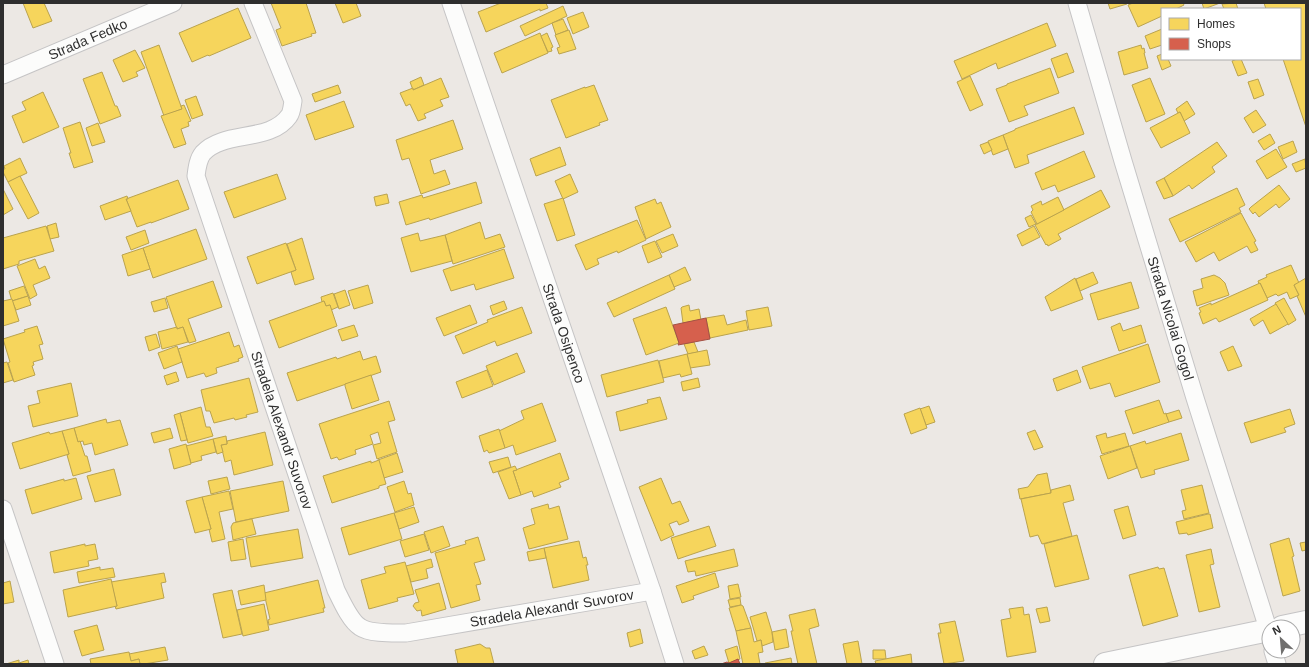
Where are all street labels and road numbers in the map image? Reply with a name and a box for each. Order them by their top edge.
street label: Strada Fedko [46,15,130,63]
street label: Strada Nicolai Gogol [1144,255,1197,382]
street label: Strada Osipenco [539,281,588,385]
street label: Stradela Alexandr Suvorov [248,349,316,511]
street label: Stradela Alexandr Suvorov [469,586,635,630]

